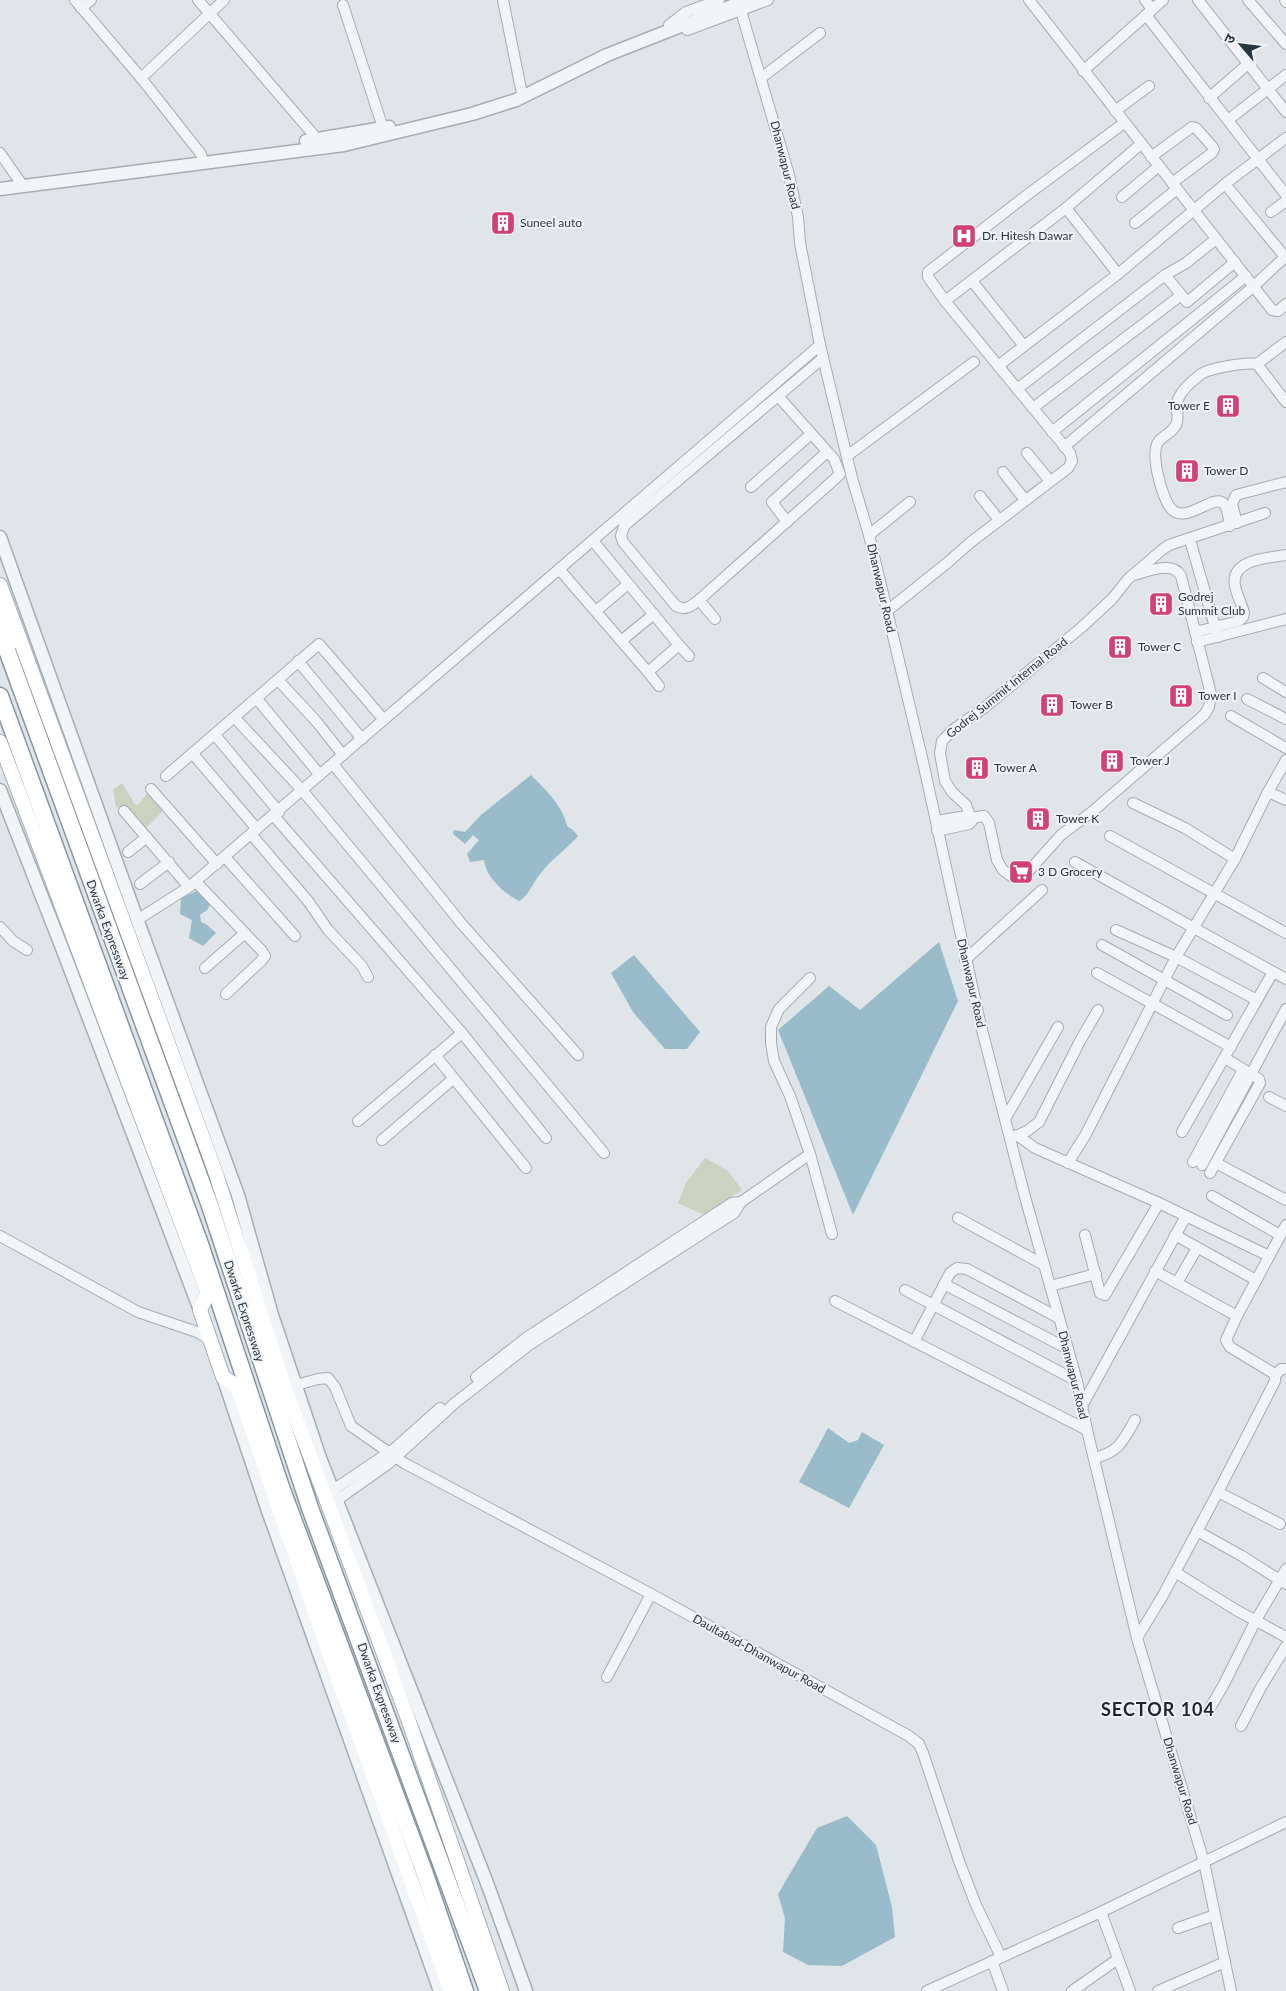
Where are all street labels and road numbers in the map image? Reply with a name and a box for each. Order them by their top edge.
street label: Dhanwapur Road [767,119,804,211]
street label: Dhanwapur Road [864,542,899,634]
street label: Godrej Summit Internal Road [943,634,1070,741]
street label: Dwarka Expressway [83,878,134,983]
street label: Dhanwapur Road [954,937,989,1029]
street label: Dwarka Expressway [221,1258,268,1364]
street label: Dhanwapur Road [1055,1329,1092,1421]
street label: Daultabad-Dhanwapur Road [690,1611,828,1696]
street label: Dwarka Expressway [354,1641,405,1746]
street label: Dhanwapur Road [1160,1735,1201,1827]

